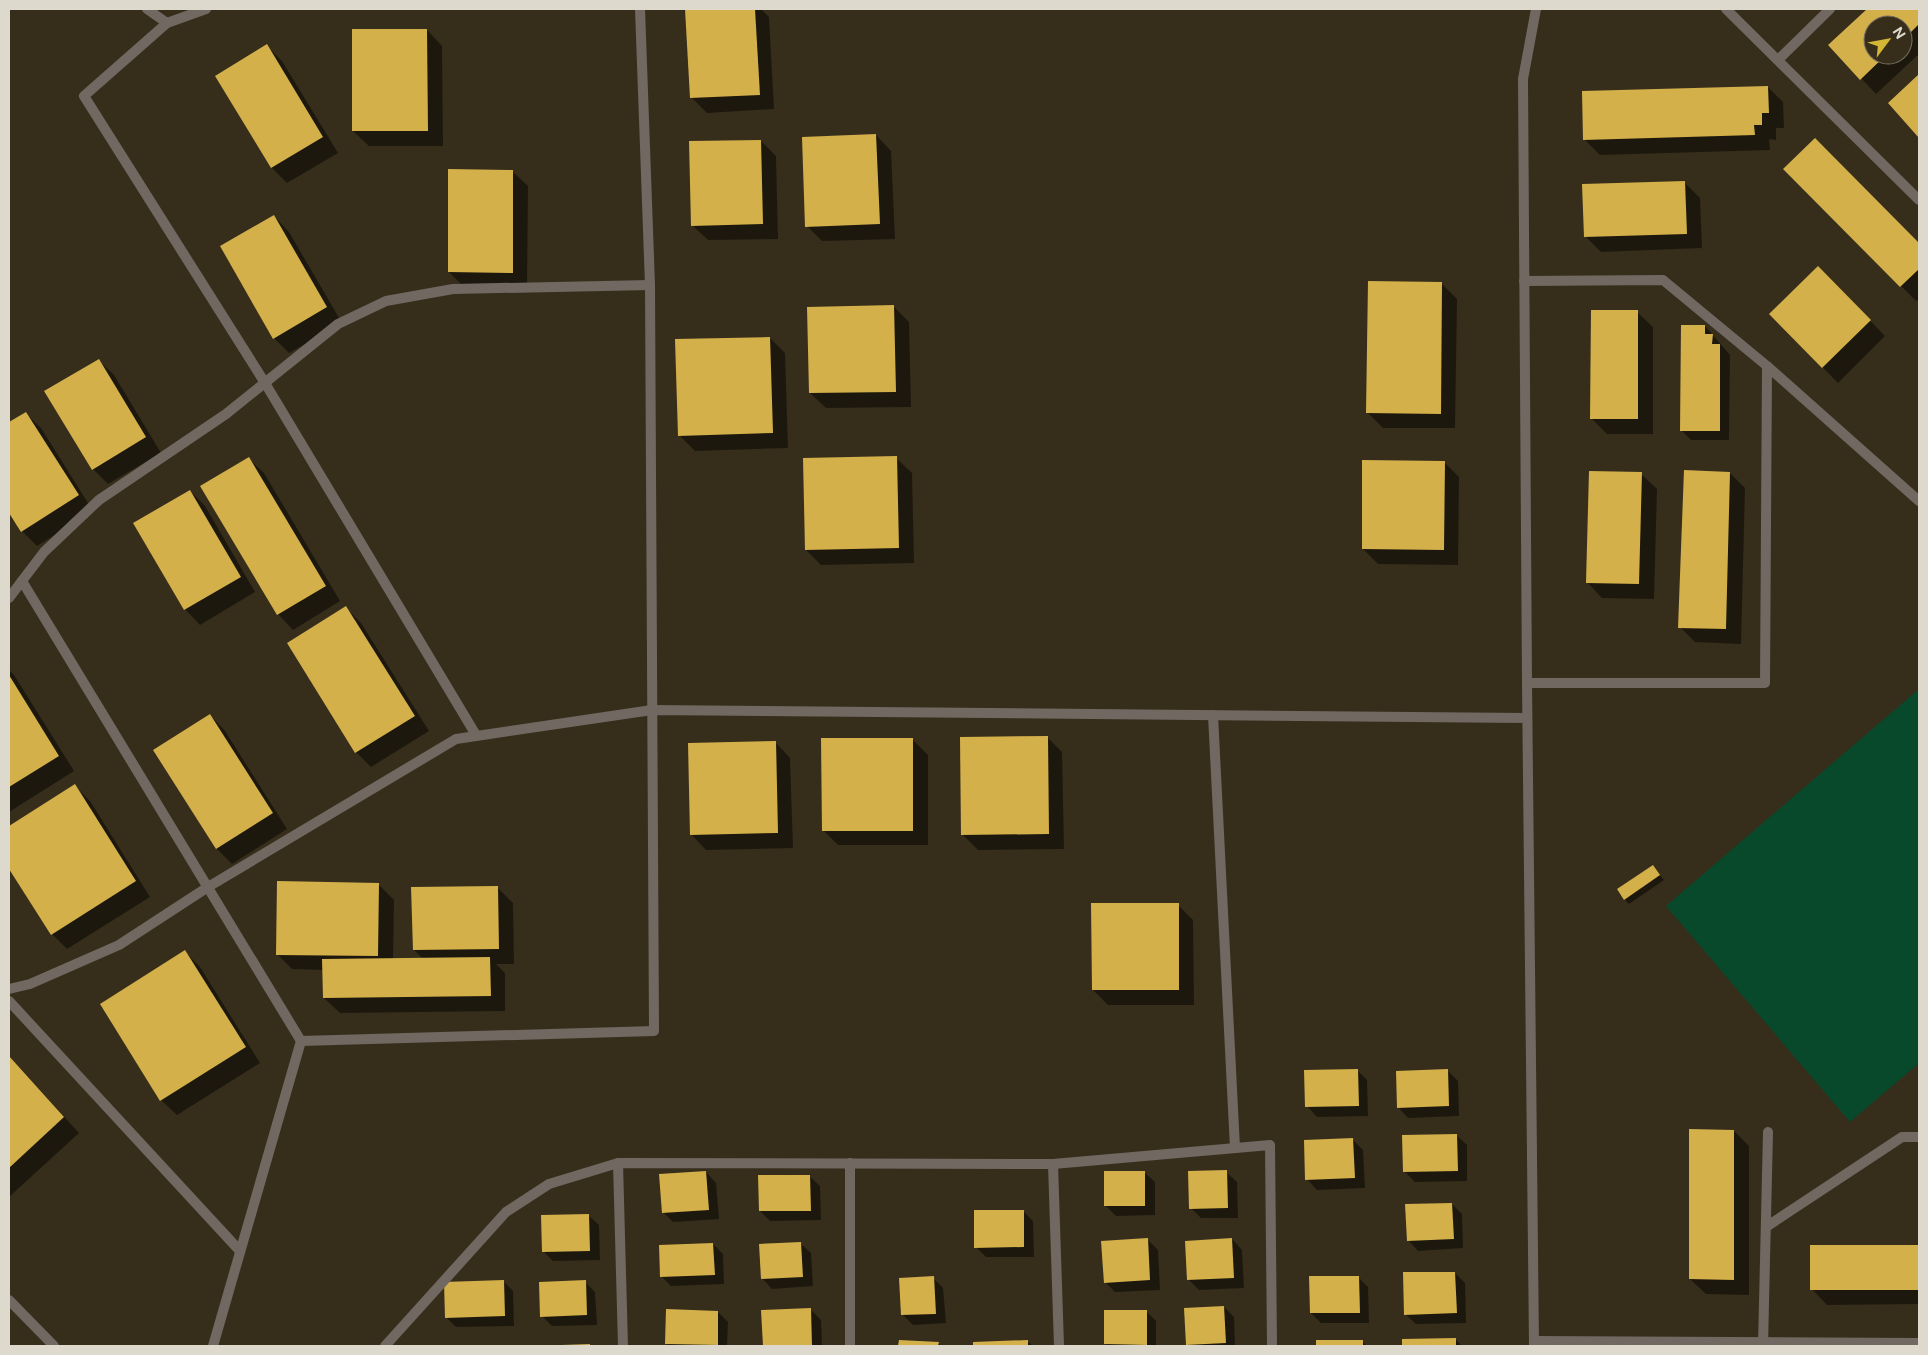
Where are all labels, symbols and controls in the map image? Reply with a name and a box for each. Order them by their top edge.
north arrow [1863,15,1913,65]
text: N [1889,24,1909,42]

